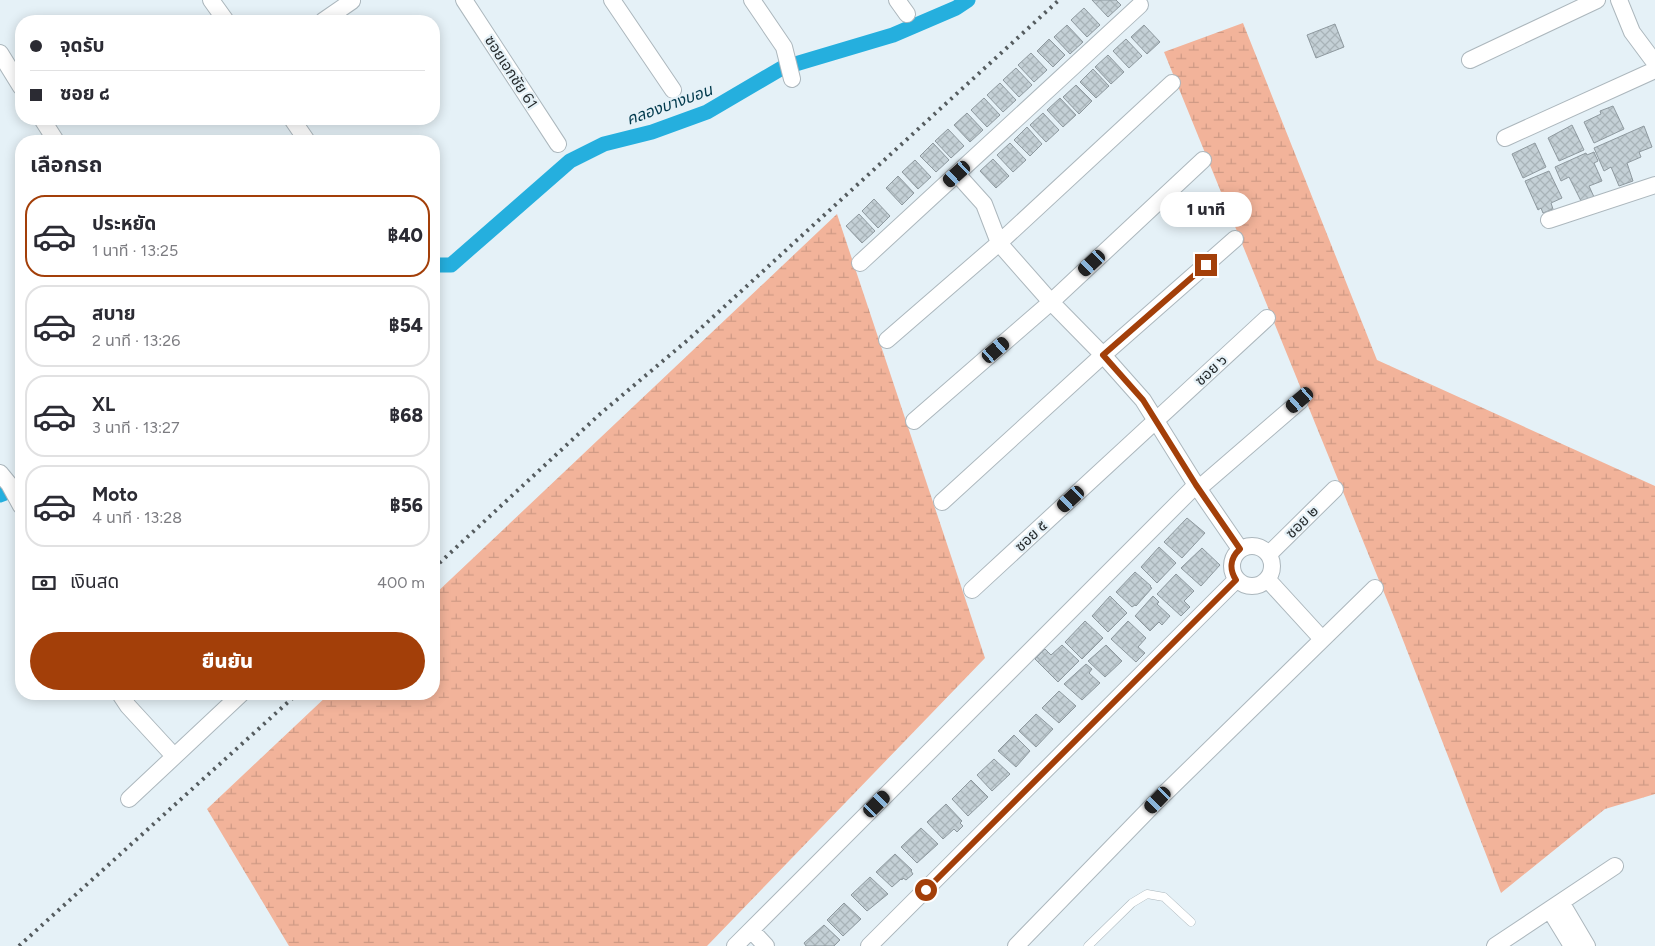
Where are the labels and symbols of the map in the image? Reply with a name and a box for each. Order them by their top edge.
street label: ซอยเอกชัย 61 [481,32,541,112]
water label: คลองบางบอน [624,80,716,129]
car [940,158,973,190]
callout: 1 นาที [1160,192,1252,228]
car [1075,247,1108,279]
route end [1195,254,1217,276]
car [979,334,1012,366]
street label: ซอย ๖ [1191,351,1231,389]
car [1283,384,1316,416]
car [1054,483,1087,515]
street label: ซอย ๒ [1282,502,1322,542]
street label: ซอย ๕ [1011,517,1051,555]
car [1142,784,1173,816]
car [861,788,892,820]
route start [915,879,937,901]

